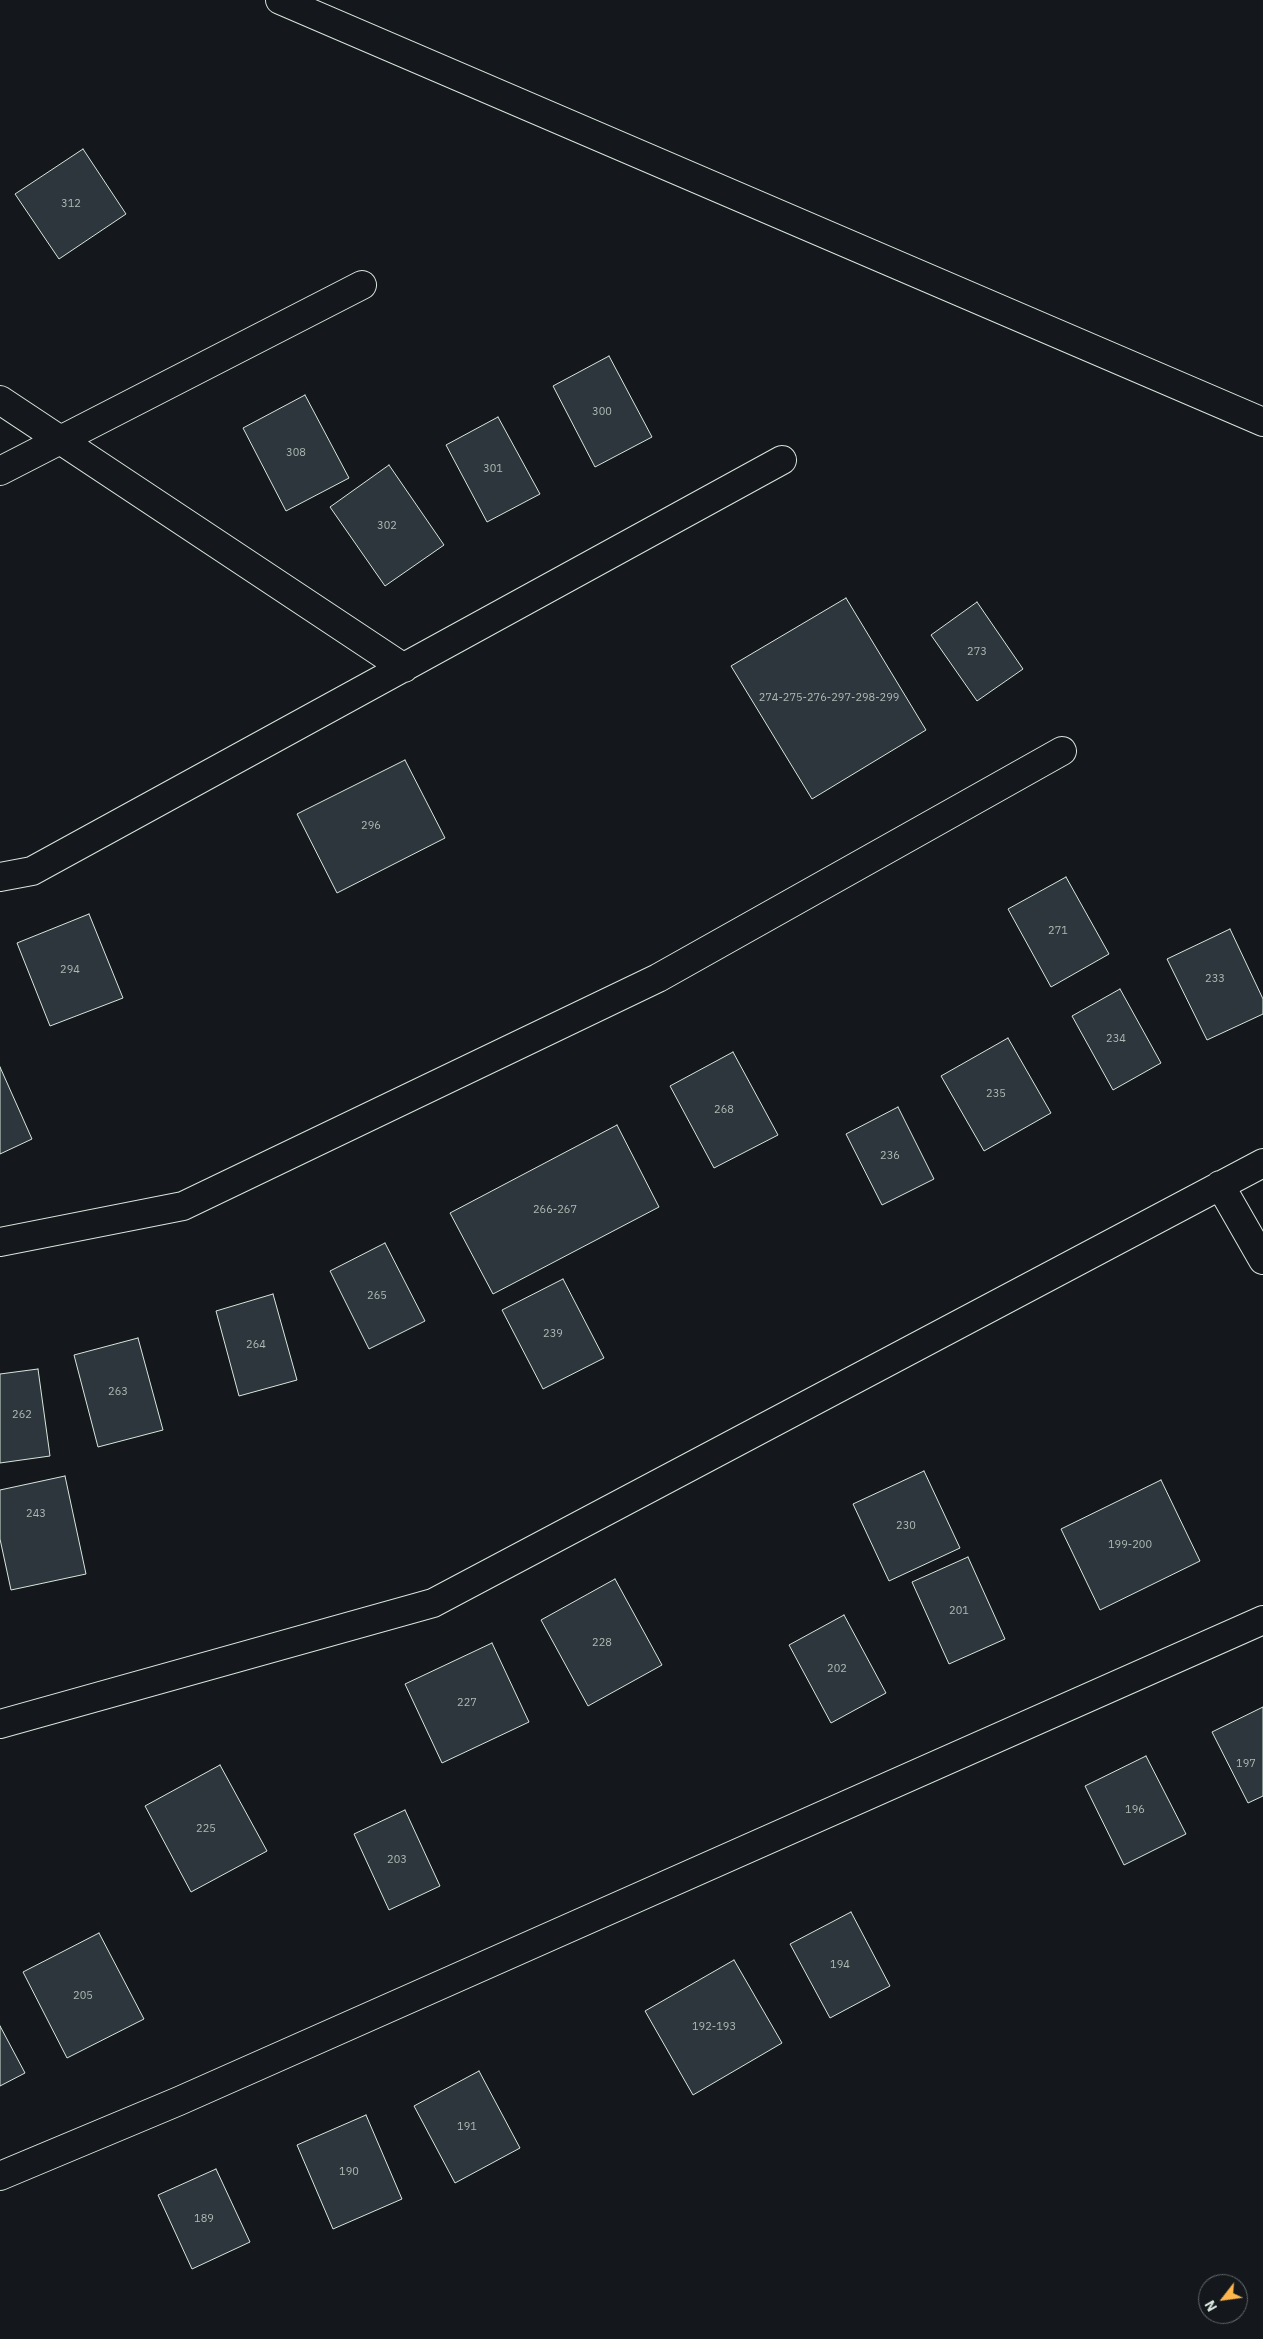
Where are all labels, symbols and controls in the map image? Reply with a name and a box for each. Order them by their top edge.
house number: 312 [61,197,81,211]
house number: 300 [592,405,612,419]
house number: 308 [286,446,306,460]
house number: 301 [483,462,503,476]
house number: 302 [377,519,397,533]
house number: 273 [967,645,987,659]
house number: 274-275-276-297-298-299 [759,691,899,705]
house number: 296 [361,819,381,833]
house number: 271 [1048,924,1068,938]
house number: 294 [60,963,80,977]
house number: 233 [1205,972,1225,986]
house number: 234 [1106,1032,1126,1046]
house number: 235 [986,1087,1006,1101]
house number: 268 [714,1103,734,1117]
house number: 236 [880,1149,900,1163]
house number: 266-267 [533,1203,577,1217]
house number: 265 [367,1289,387,1303]
house number: 239 [543,1327,563,1341]
house number: 264 [246,1338,266,1352]
house number: 263 [108,1385,128,1399]
house number: 262 [12,1408,32,1422]
house number: 243 [26,1507,46,1521]
house number: 230 [896,1519,916,1533]
house number: 199-200 [1108,1538,1152,1552]
house number: 201 [949,1604,969,1618]
house number: 228 [592,1636,612,1650]
house number: 202 [827,1662,847,1676]
house number: 227 [457,1696,477,1710]
house number: 197 [1236,1757,1256,1771]
house number: 196 [1125,1803,1145,1817]
house number: 225 [196,1822,216,1836]
house number: 203 [387,1853,407,1867]
house number: 194 [830,1958,850,1972]
house number: 205 [73,1989,93,2003]
house number: 192-193 [692,2020,736,2034]
house number: 191 [457,2120,477,2134]
house number: 190 [339,2165,359,2179]
house number: 189 [194,2212,214,2226]
north arrow [1198,2274,1248,2324]
text: N [1201,2297,1221,2315]

